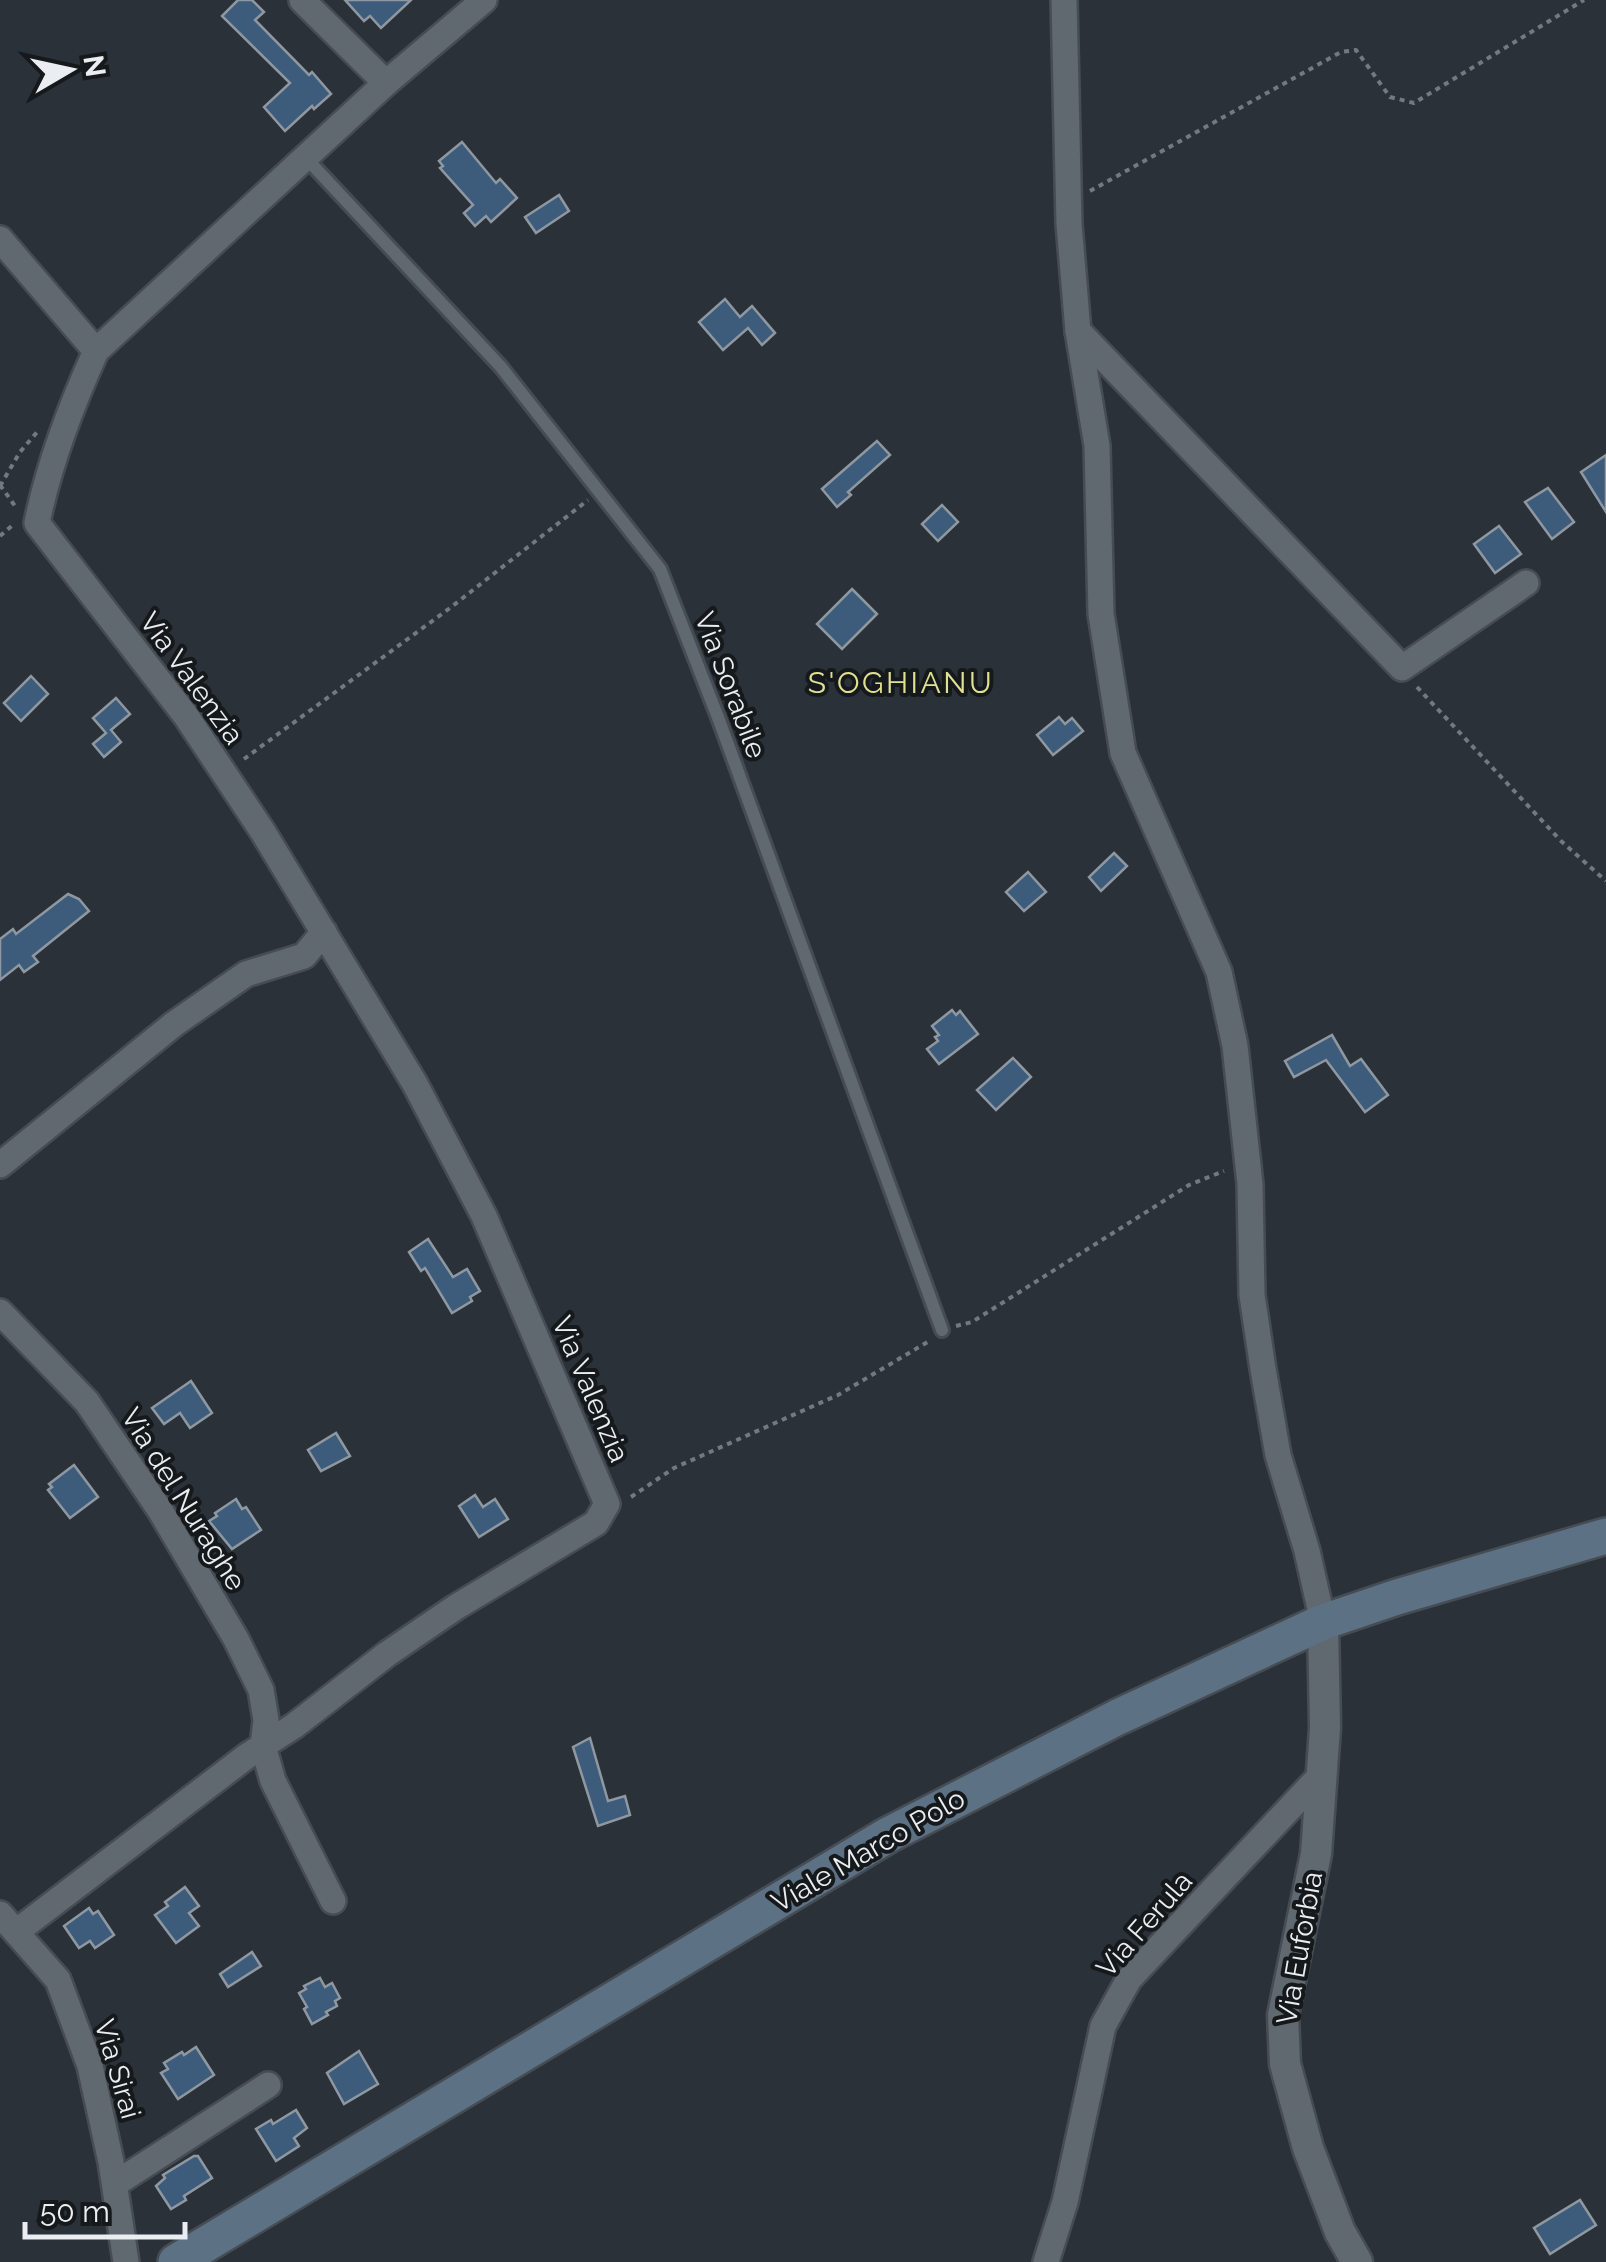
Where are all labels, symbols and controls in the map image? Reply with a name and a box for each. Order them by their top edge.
north arrow [20,20,120,120]
text: N [76,53,112,79]
street label: Via Valenzia [133,606,250,751]
street label: Via Sorabile [688,608,773,763]
district label: S'OGHIANU [808,665,994,700]
street label: Via Valenzia [545,1311,636,1467]
street label: Via del Nuraghe [114,1402,253,1596]
street label: Viale Marco Polo [766,1782,971,1919]
street label: Via Ferula [1090,1865,1199,1984]
street label: Via Euforbia [1270,1869,1329,2027]
street label: Via Sirai [88,2016,147,2123]
scale bar [25,2177,185,2239]
text: 50 m [40,2194,110,2229]

